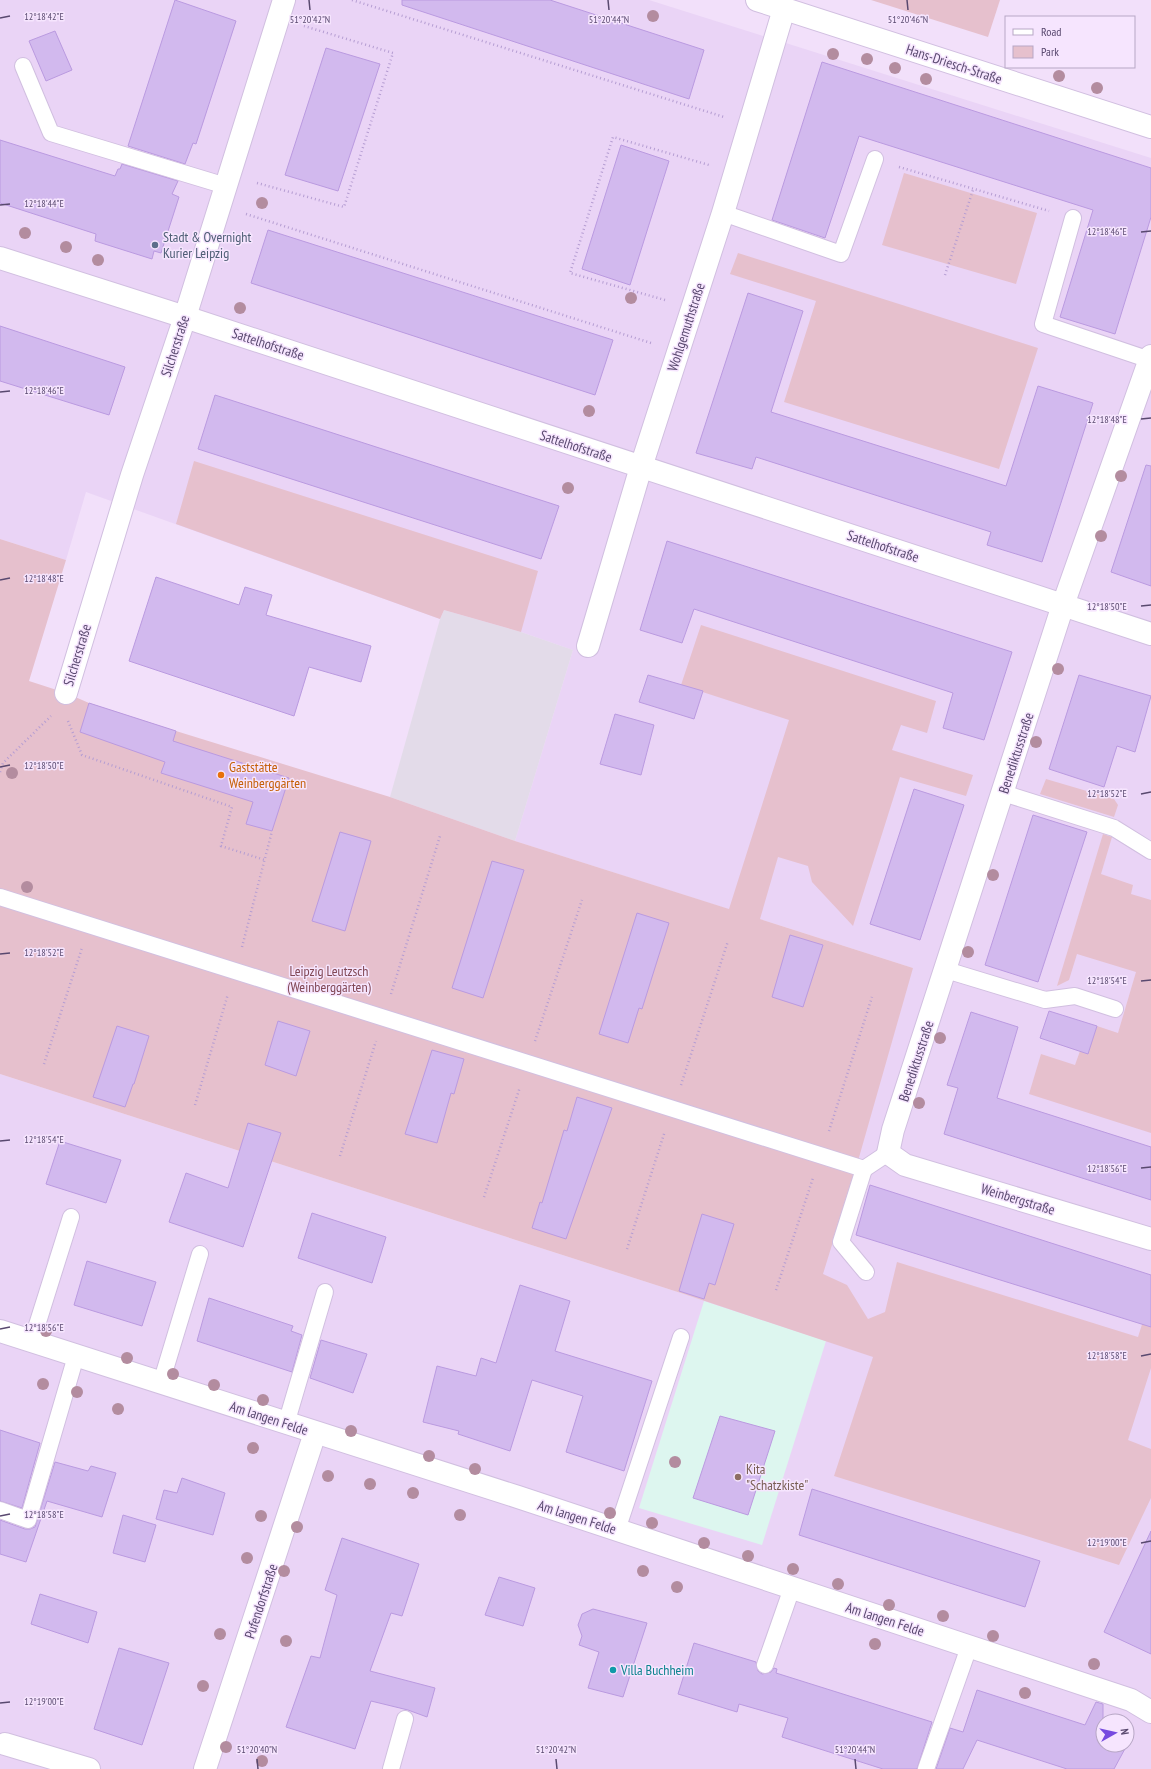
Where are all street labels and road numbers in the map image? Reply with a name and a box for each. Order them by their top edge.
street label: Hans-Driesch-Straße [904,40,1004,88]
street label: Wohlgemuthstraße [663,280,709,374]
street label: Silcherstraße [157,313,193,379]
street label: Sattelhofstraße [230,324,306,364]
street label: Sattelhofstraße [538,426,614,466]
street label: Sattelhofstraße [845,526,921,566]
street label: Silcherstraße [59,622,95,688]
street label: Benediktusstraße [994,710,1038,796]
street label: Benediktusstraße [894,1018,938,1104]
street label: Weinbergstraße [979,1179,1057,1219]
street label: Am langen Felde [228,1397,311,1439]
street label: Am langen Felde [536,1496,619,1538]
street label: Pufendorfstraße [240,1561,282,1641]
street label: Am langen Felde [844,1598,927,1640]

